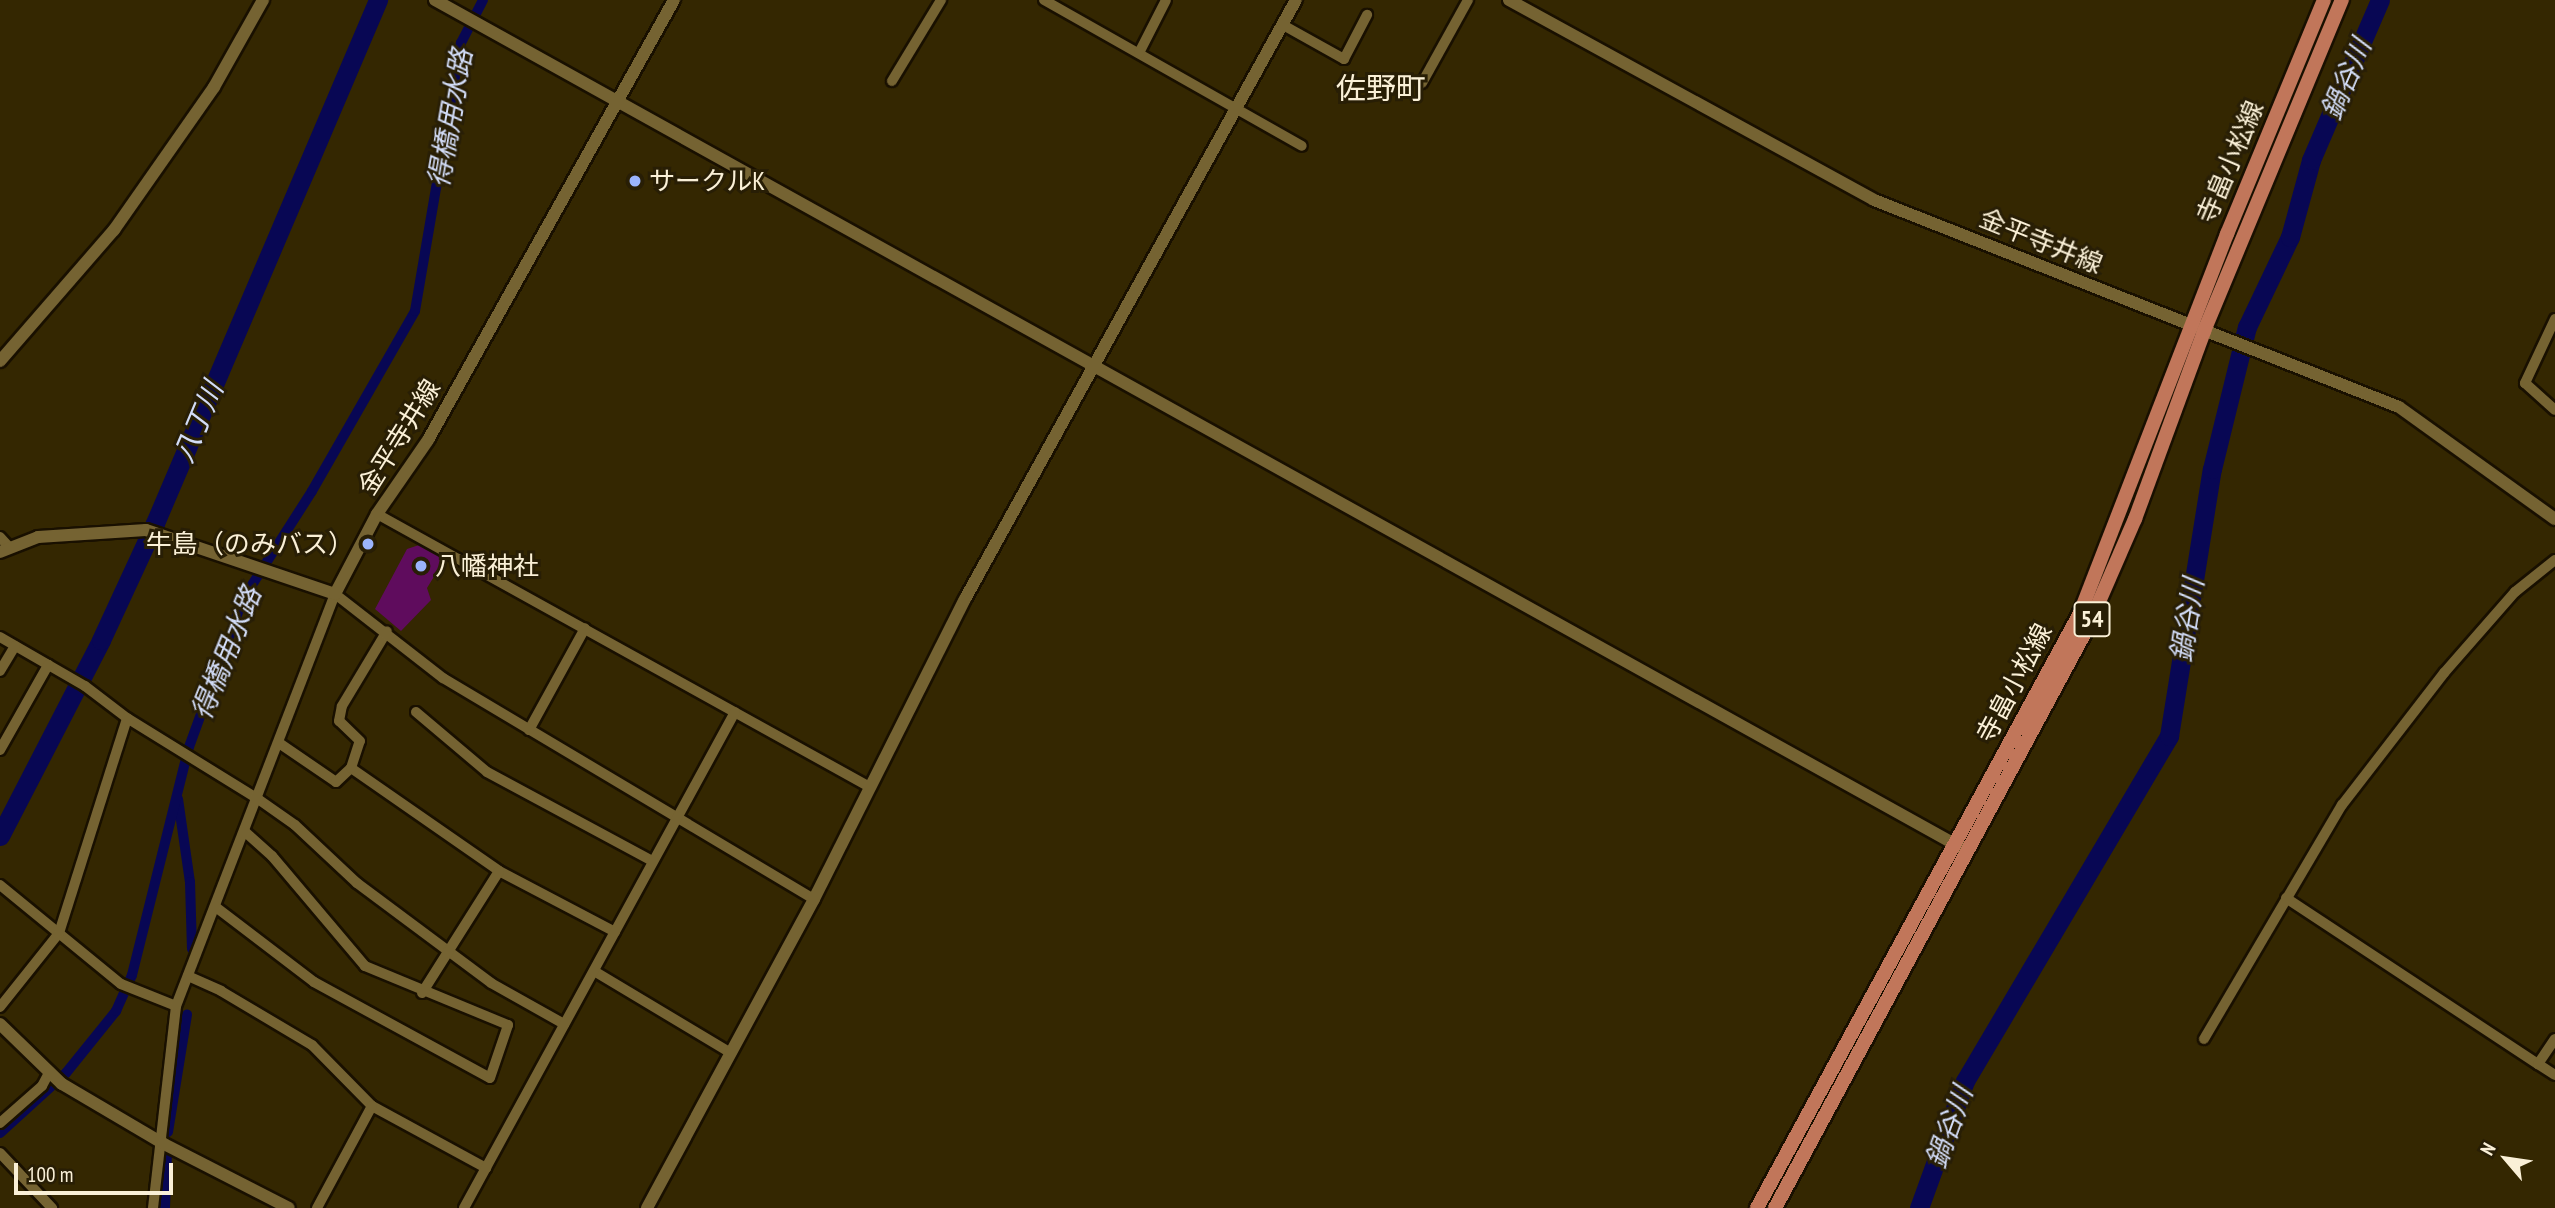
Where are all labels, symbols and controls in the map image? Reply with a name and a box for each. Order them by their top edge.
water label: 鍋谷川 [2314,34,2378,124]
water label: 得橋用水路 [421,46,479,190]
district label: 佐野町 [1336,70,1426,106]
street label: 寺畠小松線 [2190,96,2270,228]
place label: サークルK [649,165,766,197]
marker: サークルK [627,173,643,189]
street label: 金平寺井線 [1975,202,2107,280]
street label: 金平寺井線 [351,374,447,500]
water label: 八丁川 [166,377,230,467]
place label: 牛島（のみバス） [146,528,354,560]
marker: 牛島（のみバス） [360,536,376,552]
place label: 八幡神社 [435,550,539,582]
marker: 八幡神社 [413,558,429,574]
water label: 鍋谷川 [2164,576,2210,664]
water label: 得橋用水路 [184,582,268,724]
road number: 54 [2073,598,2111,640]
street label: 寺畠小松線 [1970,618,2058,748]
water label: 鍋谷川 [1919,1082,1979,1172]
north arrow [2471,1124,2541,1194]
text: N [2475,1139,2501,1159]
scale bar [18,1148,177,1192]
text: 100 m [27,1161,73,1188]

